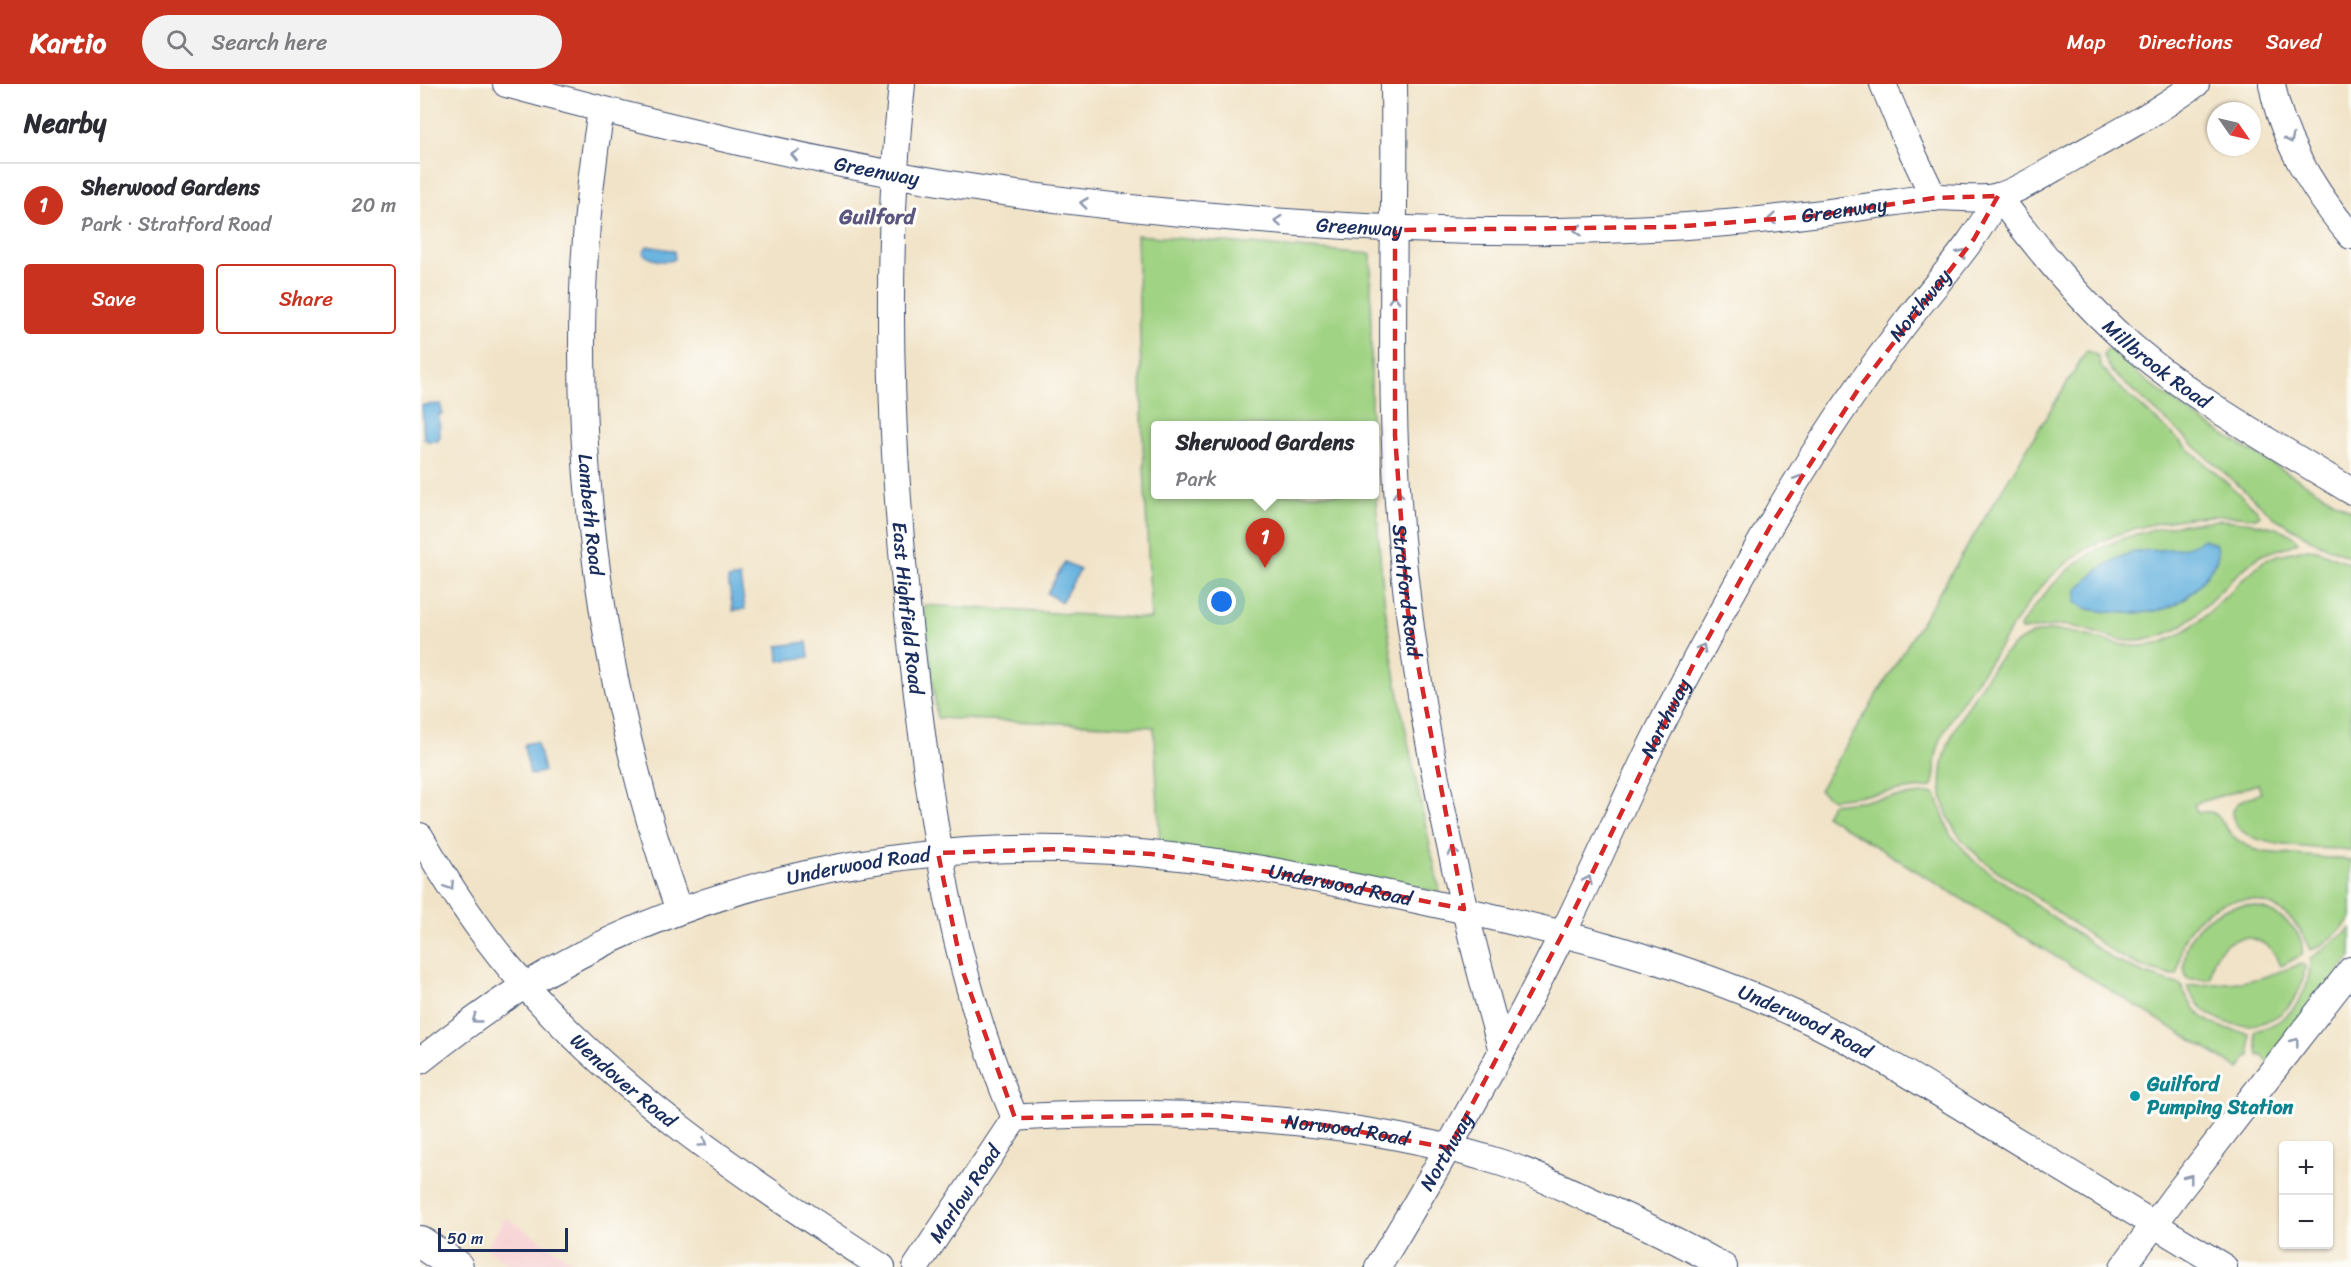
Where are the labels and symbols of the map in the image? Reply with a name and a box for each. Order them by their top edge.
north arrow [2207,102,2261,156]
one-way arrow [2283,133,2295,144]
street label: Greenway [831,146,923,197]
one-way arrow [790,149,800,162]
street label: Greenway [1799,187,1890,233]
one-way arrow [1079,197,1089,210]
district label: Guilford [838,198,917,236]
street label: Greenway [1315,207,1404,247]
one-way arrow [1768,212,1777,225]
one-way arrow [1274,215,1283,228]
one-way arrow [1573,224,1582,237]
one-way arrow [1955,249,1966,260]
street label: Northway [1880,260,1961,350]
one-way arrow [1388,295,1400,304]
street label: Millbrook Road [2094,310,2219,419]
street label: Lambeth Road [567,453,615,579]
one-way arrow [1792,475,1803,486]
one-way arrow [1391,490,1404,499]
pin: 1 [1246,518,1284,568]
street label: East Highfield Road [882,520,934,698]
street label: Stratford Road [1382,523,1432,661]
your location [1207,587,1236,616]
one-way arrow [1695,644,1706,655]
street label: Northway [1631,671,1701,764]
street label: Underwood Road [783,837,933,896]
one-way arrow [1447,848,1460,858]
street label: Underwood Road [1266,854,1417,917]
one-way arrow [1581,875,1593,886]
one-way arrow [443,879,454,890]
street label: Underwood Road [1733,975,1880,1069]
one-way arrow [472,1011,483,1022]
street label: Wendover Road [561,1024,686,1138]
one-way arrow [2287,1038,2298,1049]
place label: Guilford Pumping Station [2146,1067,2294,1125]
marker: Guilford Pumping Station [2128,1089,2142,1103]
street label: Norwood Road [1284,1104,1413,1157]
street label: Northway [1410,1105,1483,1198]
one-way arrow [696,1136,707,1147]
street label: Marlow Road [920,1136,1012,1250]
one-way arrow [2181,1174,2192,1185]
scale bar [438,1225,568,1252]

